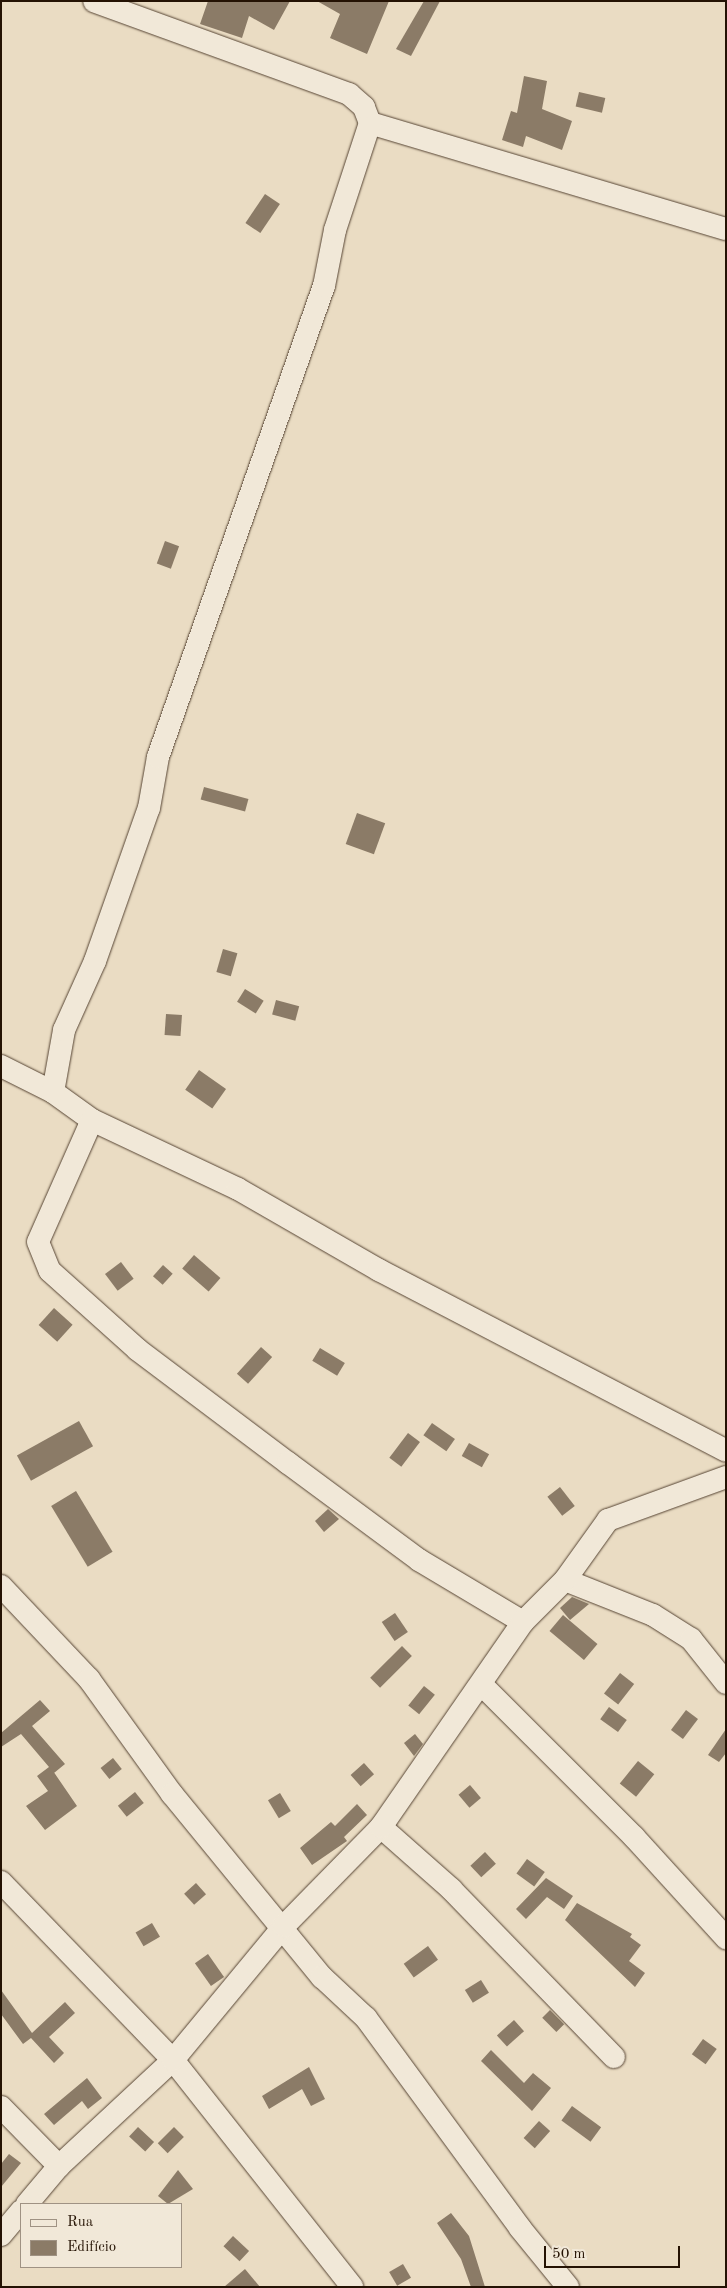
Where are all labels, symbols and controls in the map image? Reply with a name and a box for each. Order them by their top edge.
legend [20,2203,182,2268]
text: Rua [67,2215,93,2230]
scale bar [547,2236,683,2268]
text: Edifício [67,2240,116,2255]
text: 50 m [552,2247,586,2262]

